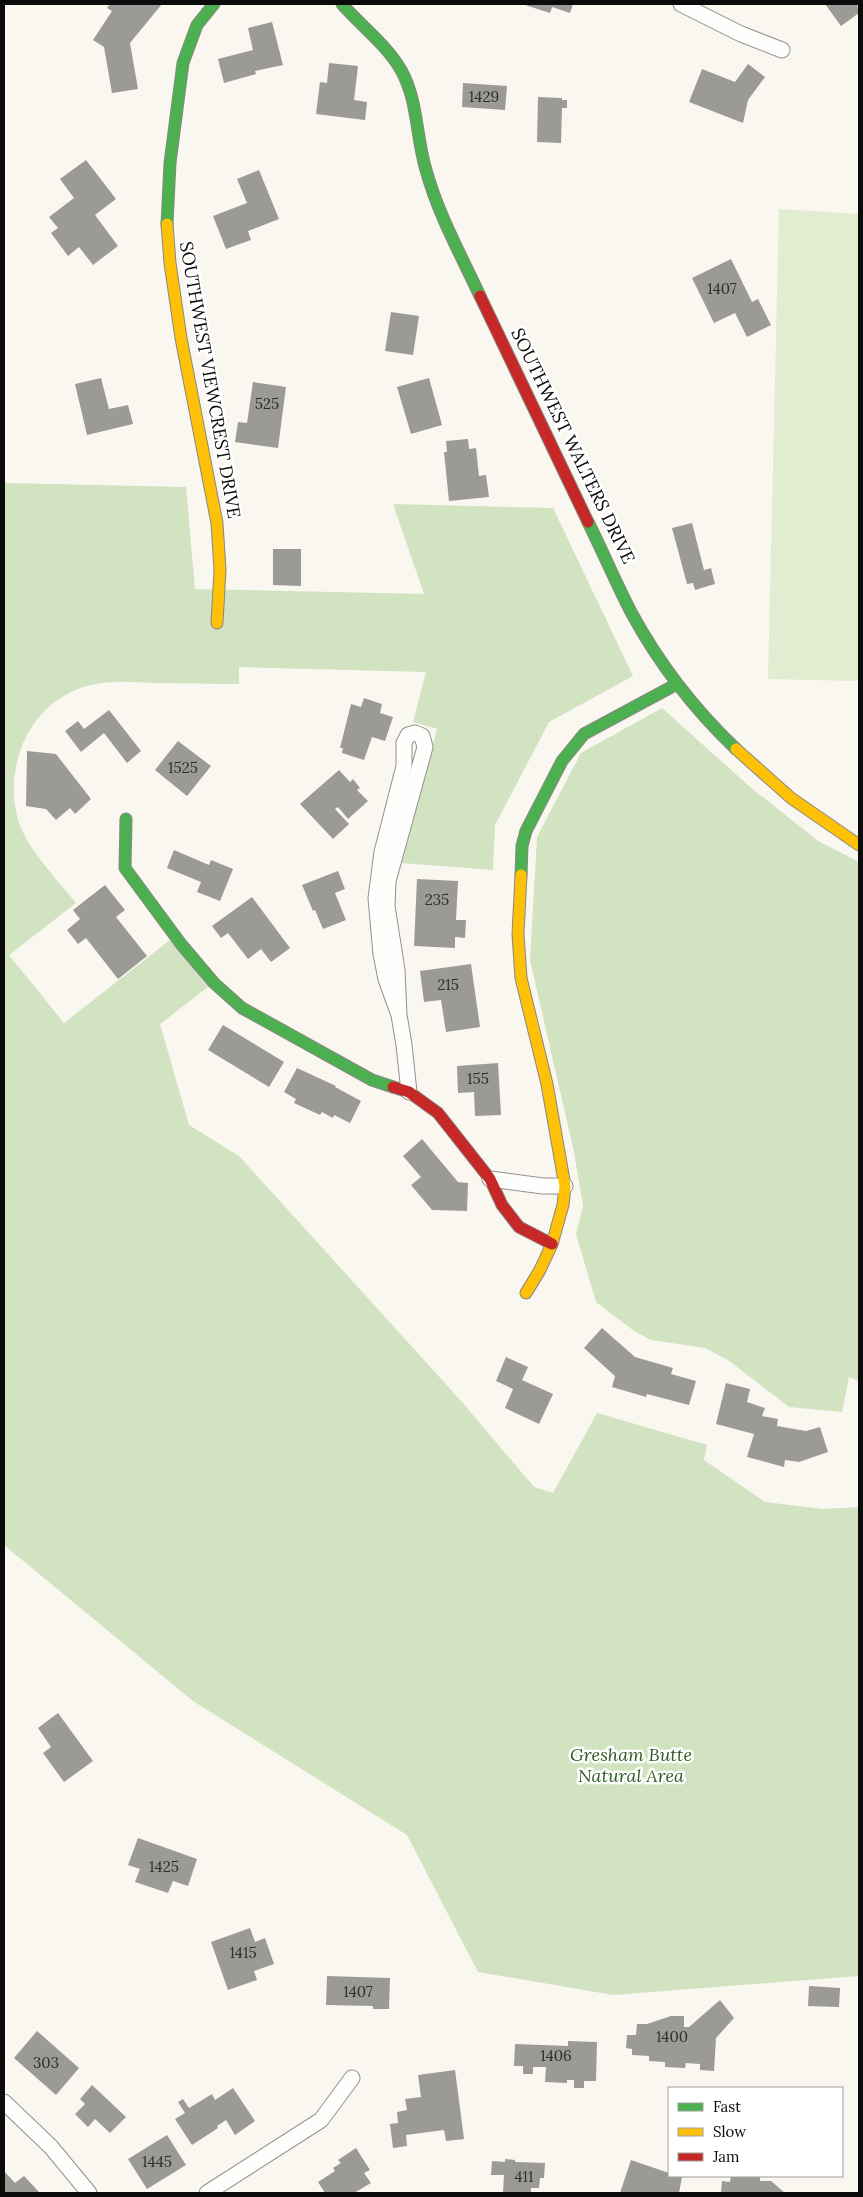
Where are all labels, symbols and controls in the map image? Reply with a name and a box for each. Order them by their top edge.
house number: 1429 [469,87,499,106]
street label: SOUTHWEST VIEWCREST DRIVE [175,240,246,520]
house number: 1407 [707,279,737,298]
street label: SOUTHWEST WALTERS DRIVE [506,324,641,567]
house number: 525 [255,394,279,413]
house number: 1525 [168,758,198,777]
house number: 235 [425,890,449,909]
house number: 215 [437,975,459,994]
house number: 155 [467,1069,489,1088]
park label: Gresham Butte Natural Area [570,1743,692,1787]
house number: 1425 [149,1857,179,1876]
house number: 1415 [229,1943,257,1962]
house number: 1407 [343,1982,373,2001]
house number: 1400 [656,2027,688,2046]
house number: 1406 [540,2046,572,2065]
house number: 303 [33,2053,59,2072]
legend [668,2087,843,2177]
text: Fast [713,2097,741,2116]
text: Slow [713,2122,746,2141]
text: Jam [712,2147,740,2166]
house number: 1445 [142,2152,172,2171]
house number: 411 [514,2167,534,2186]

